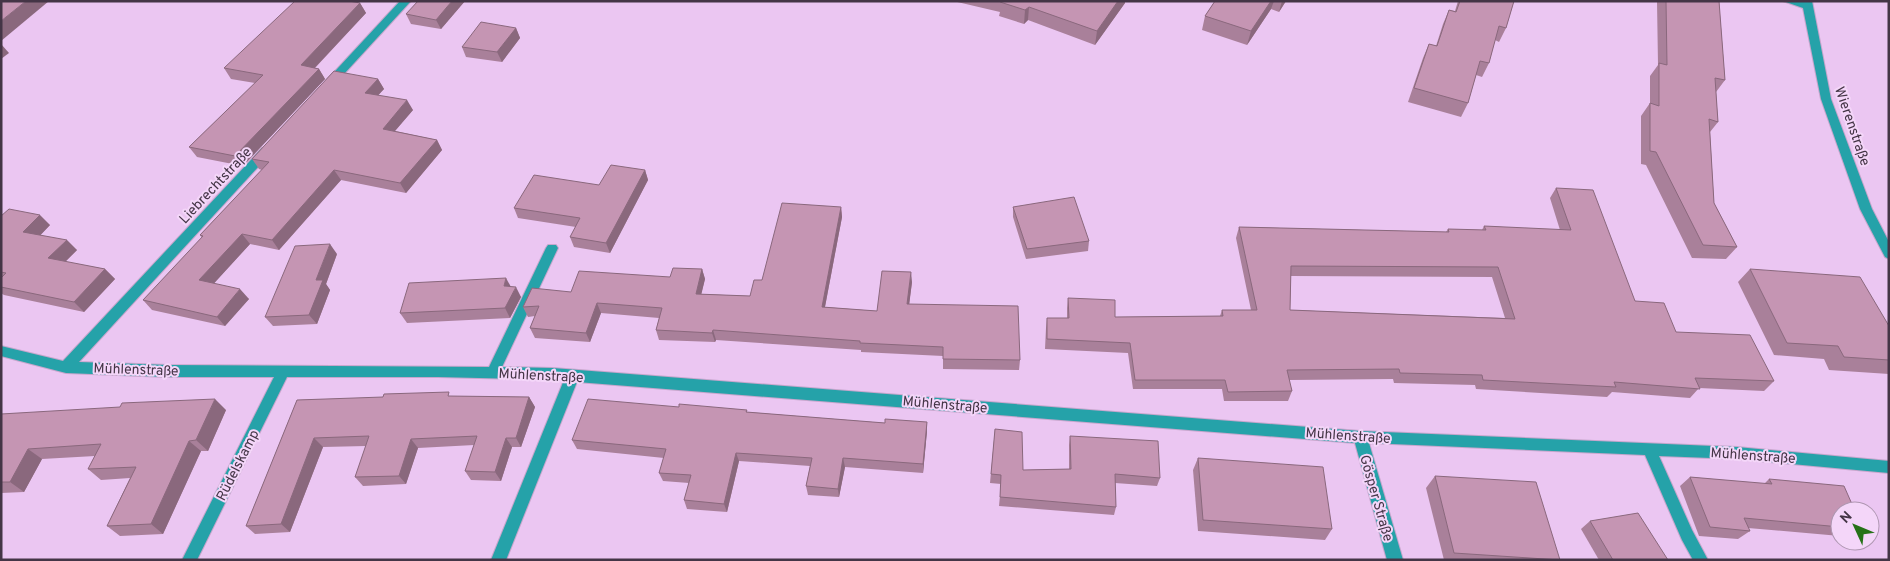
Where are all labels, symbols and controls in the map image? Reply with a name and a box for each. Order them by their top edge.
street label: Wierenstraße [1830,85,1873,168]
street label: Liebrechtstraße [176,144,256,228]
street label: Mühlenstraße [93,361,179,380]
street label: Mühlenstraße [498,366,584,387]
street label: Mühlenstraße [902,393,988,418]
street label: Mühlenstraße [1305,425,1391,448]
street label: Rüdelskamp [213,427,264,504]
street label: Mühlenstraße [1710,445,1796,468]
street label: Gösper Straße [1355,453,1396,544]
north arrow [1830,501,1880,551]
text: N [1837,508,1856,528]

